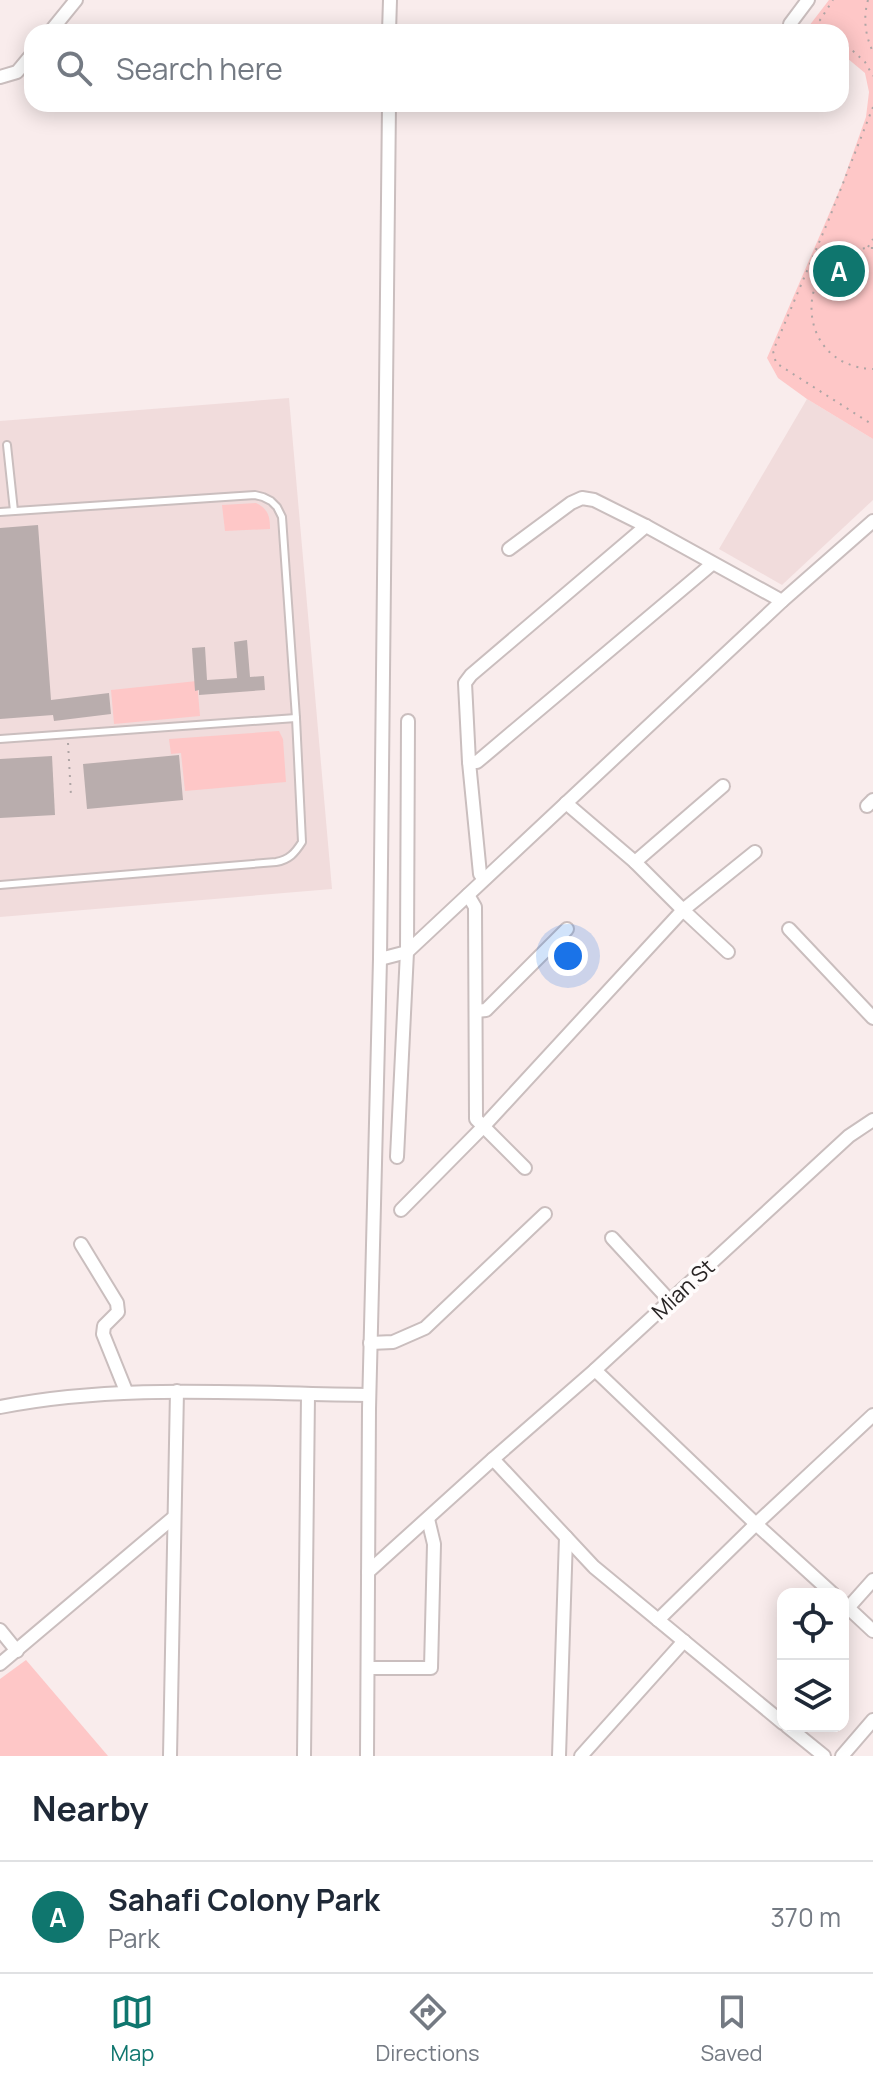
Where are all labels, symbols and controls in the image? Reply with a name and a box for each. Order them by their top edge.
search box [24,24,849,112]
icon: search [52,46,96,90]
text: Search here [116,48,283,89]
pin: A [813,241,865,301]
your location [548,936,588,976]
street label: Mian St [645,1252,721,1326]
map controls [777,1588,849,1732]
button: locate [777,1588,849,1660]
button: layers [777,1660,849,1732]
text: Nearby [32,1785,148,1831]
text: Sahafi Colony Park [108,1879,380,1920]
text: A [49,1899,67,1935]
text: 370 m [770,1899,841,1935]
text: Park [108,1920,160,1956]
tab: Map [110,1990,154,2068]
tab: Directions [375,1990,480,2068]
tab: Saved [701,1990,763,2068]

